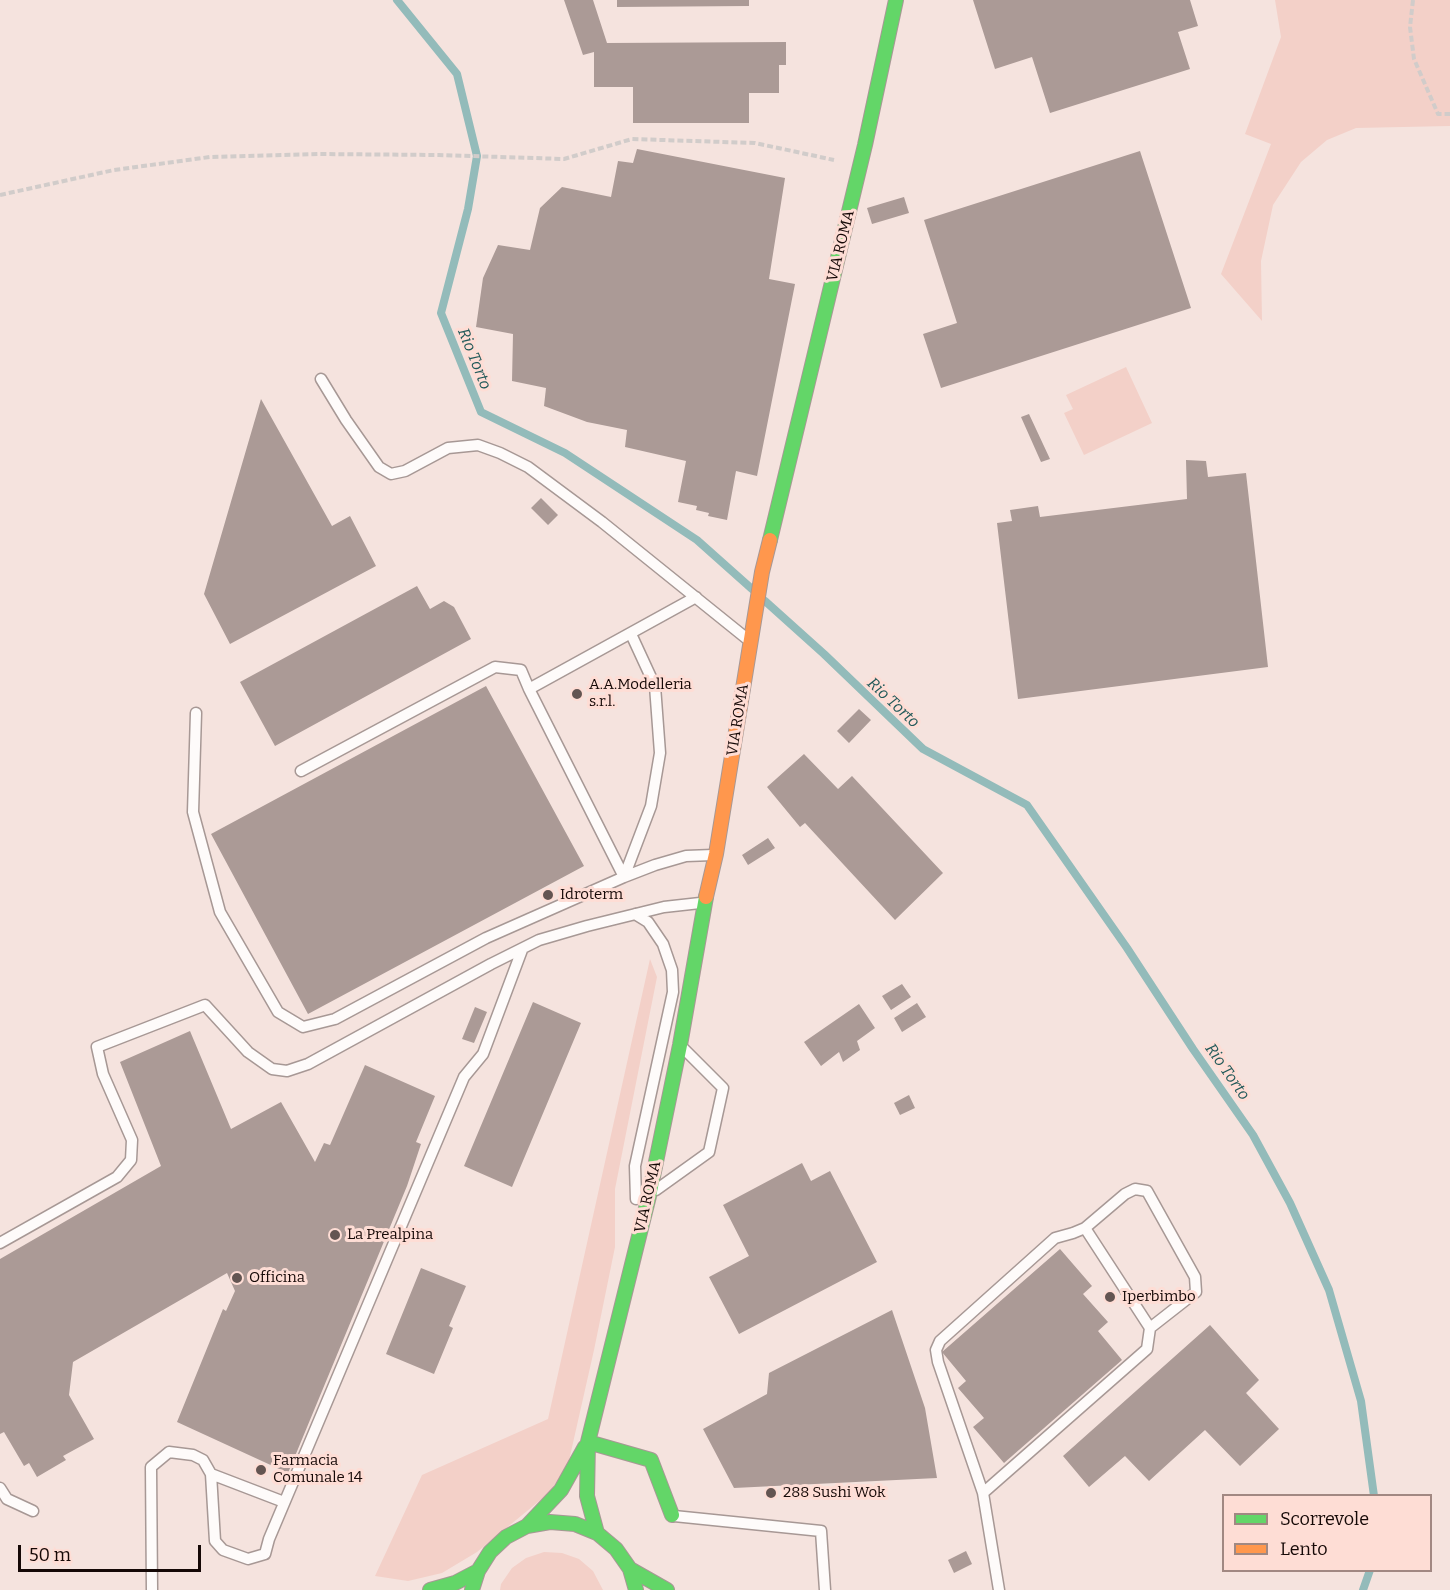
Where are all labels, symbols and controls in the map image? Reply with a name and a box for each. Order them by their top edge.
street label: VIA ROMA [823,208,859,284]
water label: Rio Torto [453,325,495,393]
water label: Rio Torto [863,674,923,732]
place label: A.A.Modelleria s.r.l. [589,676,692,711]
street label: VIA ROMA [723,683,753,757]
marker: A.A.Modelleria s.r.l. [570,687,584,701]
place label: Idroterm [560,886,623,904]
marker: Idroterm [541,888,555,902]
water label: Rio Torto [1201,1040,1253,1104]
street label: VIA ROMA [631,1159,665,1235]
place label: La Prealpina [347,1226,433,1244]
marker: La Prealpina [328,1228,342,1242]
place label: Officina [249,1269,305,1287]
marker: Officina [230,1271,244,1285]
place label: Iperbimbo [1122,1288,1196,1306]
marker: Iperbimbo [1103,1290,1117,1304]
place label: Farmacia Comunale 14 [273,1452,363,1487]
marker: Farmacia Comunale 14 [254,1463,268,1477]
place label: 288 Sushi Wok [783,1484,886,1502]
marker: 288 Sushi Wok [764,1486,778,1500]
legend [1222,1494,1432,1572]
text: Scorrevole [1280,1508,1369,1530]
scale bar [21,1533,204,1571]
text: Lento [1280,1538,1328,1560]
text: 50 m [29,1544,71,1566]

